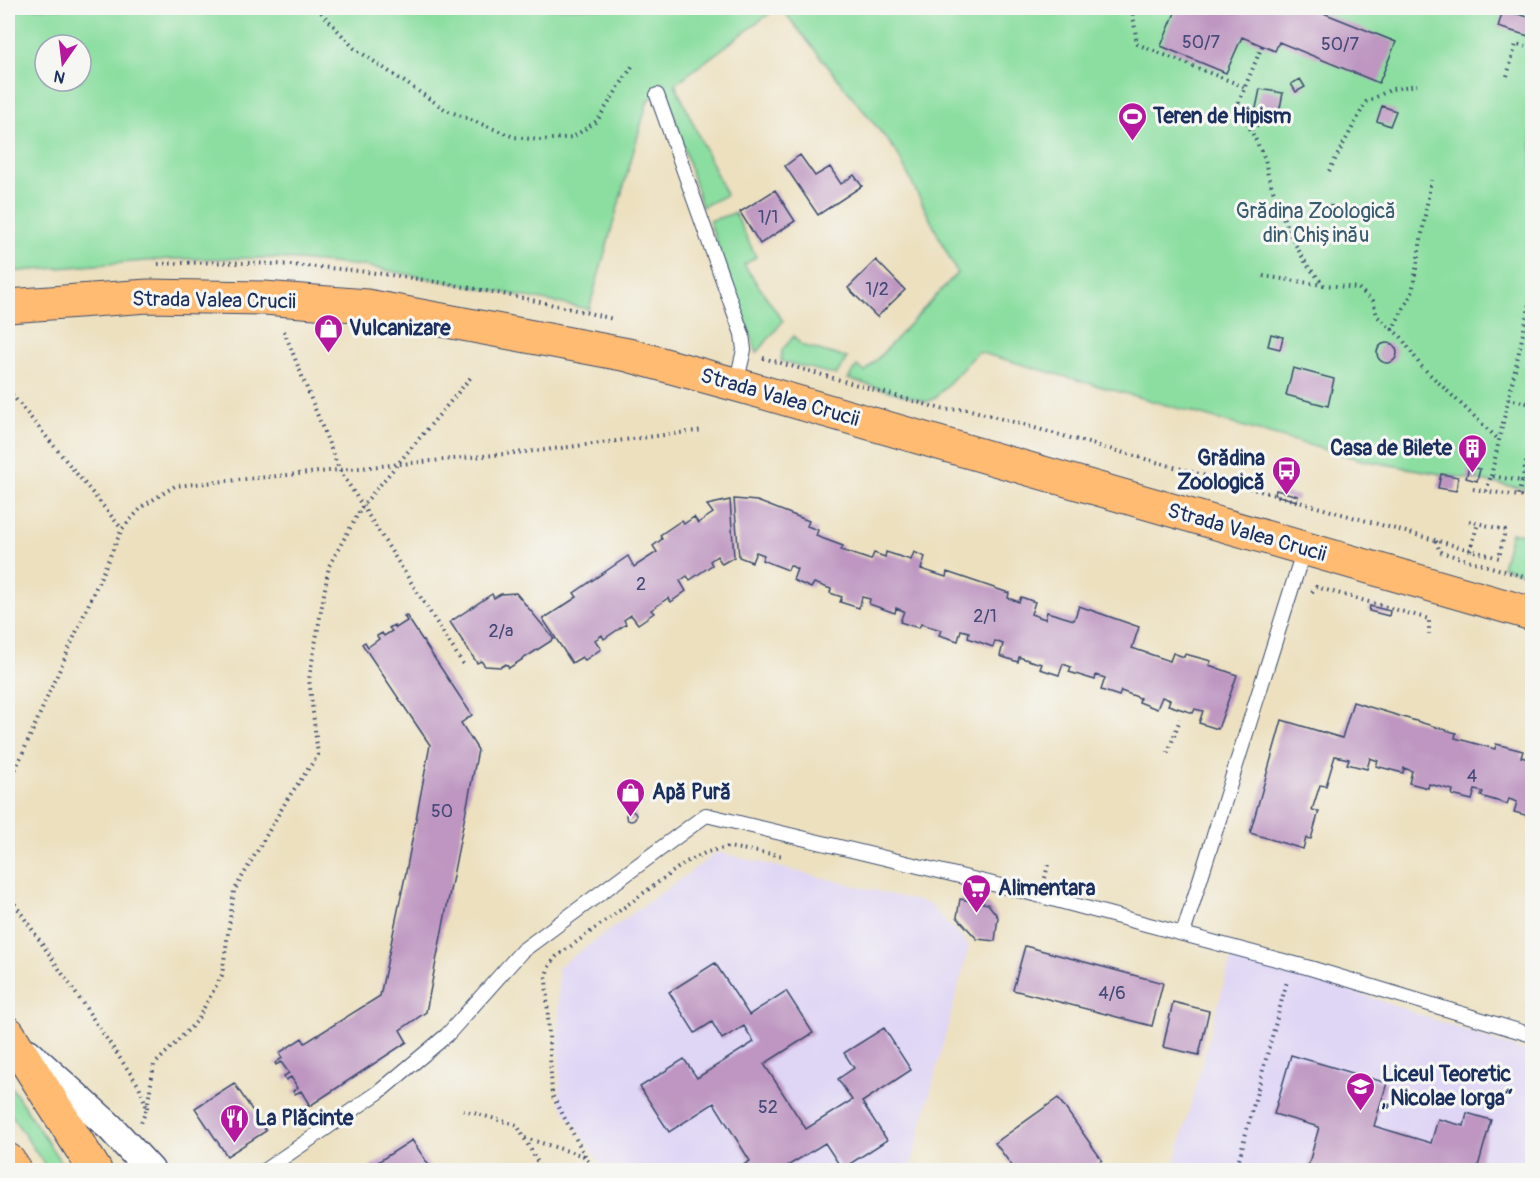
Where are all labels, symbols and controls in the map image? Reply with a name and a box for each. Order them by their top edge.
house number: 50/7 [1182,31,1220,54]
north arrow [33,33,93,93]
house number: 50/7 [1321,33,1359,56]
text: N [52,66,67,88]
sports icon: Teren de Hipism [1116,100,1148,142]
place label: Teren de Hipism [1152,103,1292,130]
park label: Grădina Zoologică din Chișinău [1236,198,1396,249]
house number: 1/1 [758,206,778,229]
house number: 1/2 [865,278,889,301]
street label: Strada Valea Crucii [132,286,296,315]
shop icon: Vulcanizare [312,312,344,354]
place label: Vulcanizare [349,315,451,342]
street label: Strada Valea Crucii [697,362,863,433]
building icon: Casa de Bilete [1457,432,1489,474]
place label: Casa de Bilete [1330,435,1453,462]
place label: Grădina Zoologică [1177,445,1265,496]
bus stop icon: Grădina Zoologică [1270,454,1302,496]
street label: Strada Valea Crucii [1164,497,1330,568]
house number: 2 [636,573,646,596]
house number: 2/1 [973,605,997,628]
house number: 2/a [489,620,513,643]
house number: 4 [1467,765,1478,788]
shop icon: Apă Pură [615,776,647,818]
place label: Apă Pură [652,779,731,806]
house number: 50 [431,800,453,823]
supermarket icon: Alimentara [961,872,993,914]
place label: Alimentara [998,875,1096,902]
house number: 4/6 [1098,982,1126,1005]
place label: Liceul Teoretic „Nicolae Iorga“ [1382,1061,1514,1112]
school or university icon: Liceul Teoretic „Nicolae Iorga“ [1345,1070,1377,1112]
house number: 52 [758,1096,778,1119]
restaurant icon: La Plăcinte [218,1102,250,1144]
place label: La Plăcinte [255,1105,354,1132]

